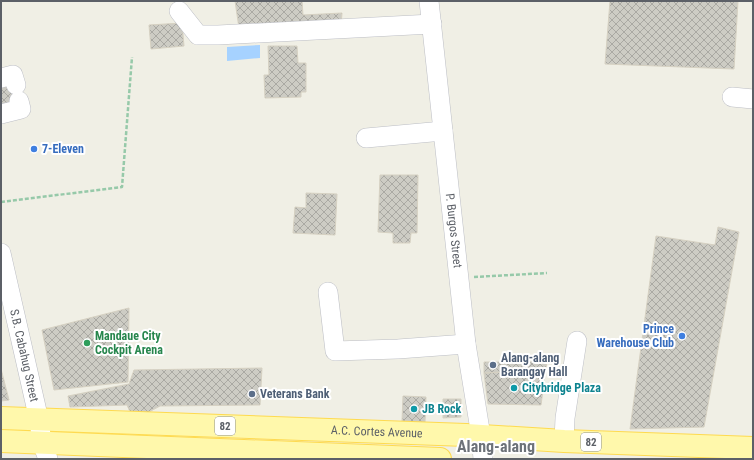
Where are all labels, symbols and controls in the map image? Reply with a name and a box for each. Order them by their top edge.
place label: 7-Eleven [42,142,84,156]
marker: 7-Eleven [29,144,39,154]
street label: P. Burgos Street [443,193,465,269]
street label: S.B. Cabahug Street [7,308,42,403]
place label: Prince Warehouse Club [597,322,674,350]
place label: Mandaue City Cockpit Arena [95,329,163,357]
marker: Prince Warehouse Club [677,331,687,341]
marker: Mandaue City Cockpit Arena [82,338,92,348]
place label: Alang-alang Barangay Hall [501,351,568,379]
marker: Alang-alang Barangay Hall [488,360,498,370]
place label: Citybridge Plaza [522,381,601,395]
marker: Citybridge Plaza [509,383,519,393]
place label: Veterans Bank [260,387,330,401]
marker: Veterans Bank [247,389,257,399]
place label: JB Rock [422,402,462,416]
marker: JB Rock [409,404,419,414]
road number: 82 [215,417,235,435]
street label: A.C. Cortes Avenue [331,423,423,440]
road number: 82 [581,433,601,451]
district label: Alang-alang [457,437,535,456]

